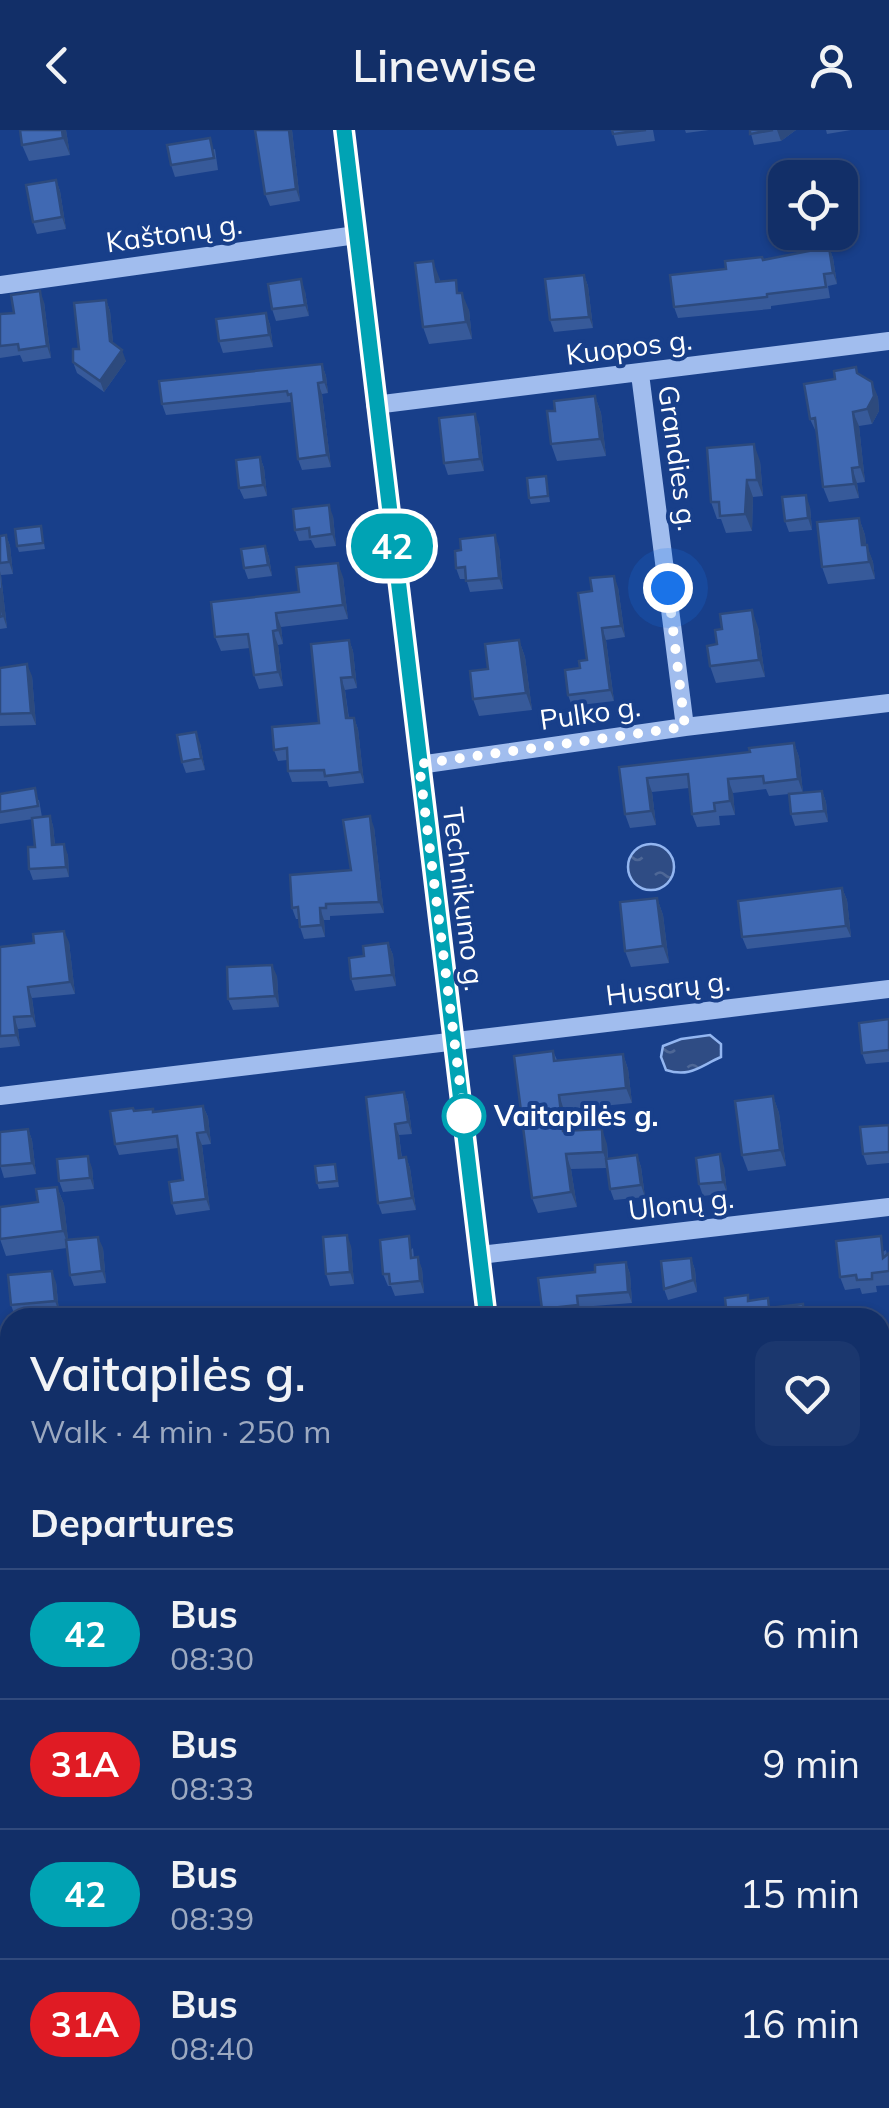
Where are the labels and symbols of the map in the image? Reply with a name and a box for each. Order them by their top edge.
street label: Kaštonų g. [104,206,244,259]
street label: Kuopos g. [564,321,694,372]
street label: Grandies g. [651,383,706,533]
line badge: 42 [347,514,437,578]
your location [643,563,693,613]
street label: Pulko g. [537,688,643,737]
street label: Technikumo g. [436,805,493,993]
street label: Husarų g. [604,963,732,1013]
marker: Vaitapilės g. [443,1095,485,1137]
place label: Vaitapilės g. [493,1098,659,1133]
street label: Ulonų g. [626,1180,736,1227]

